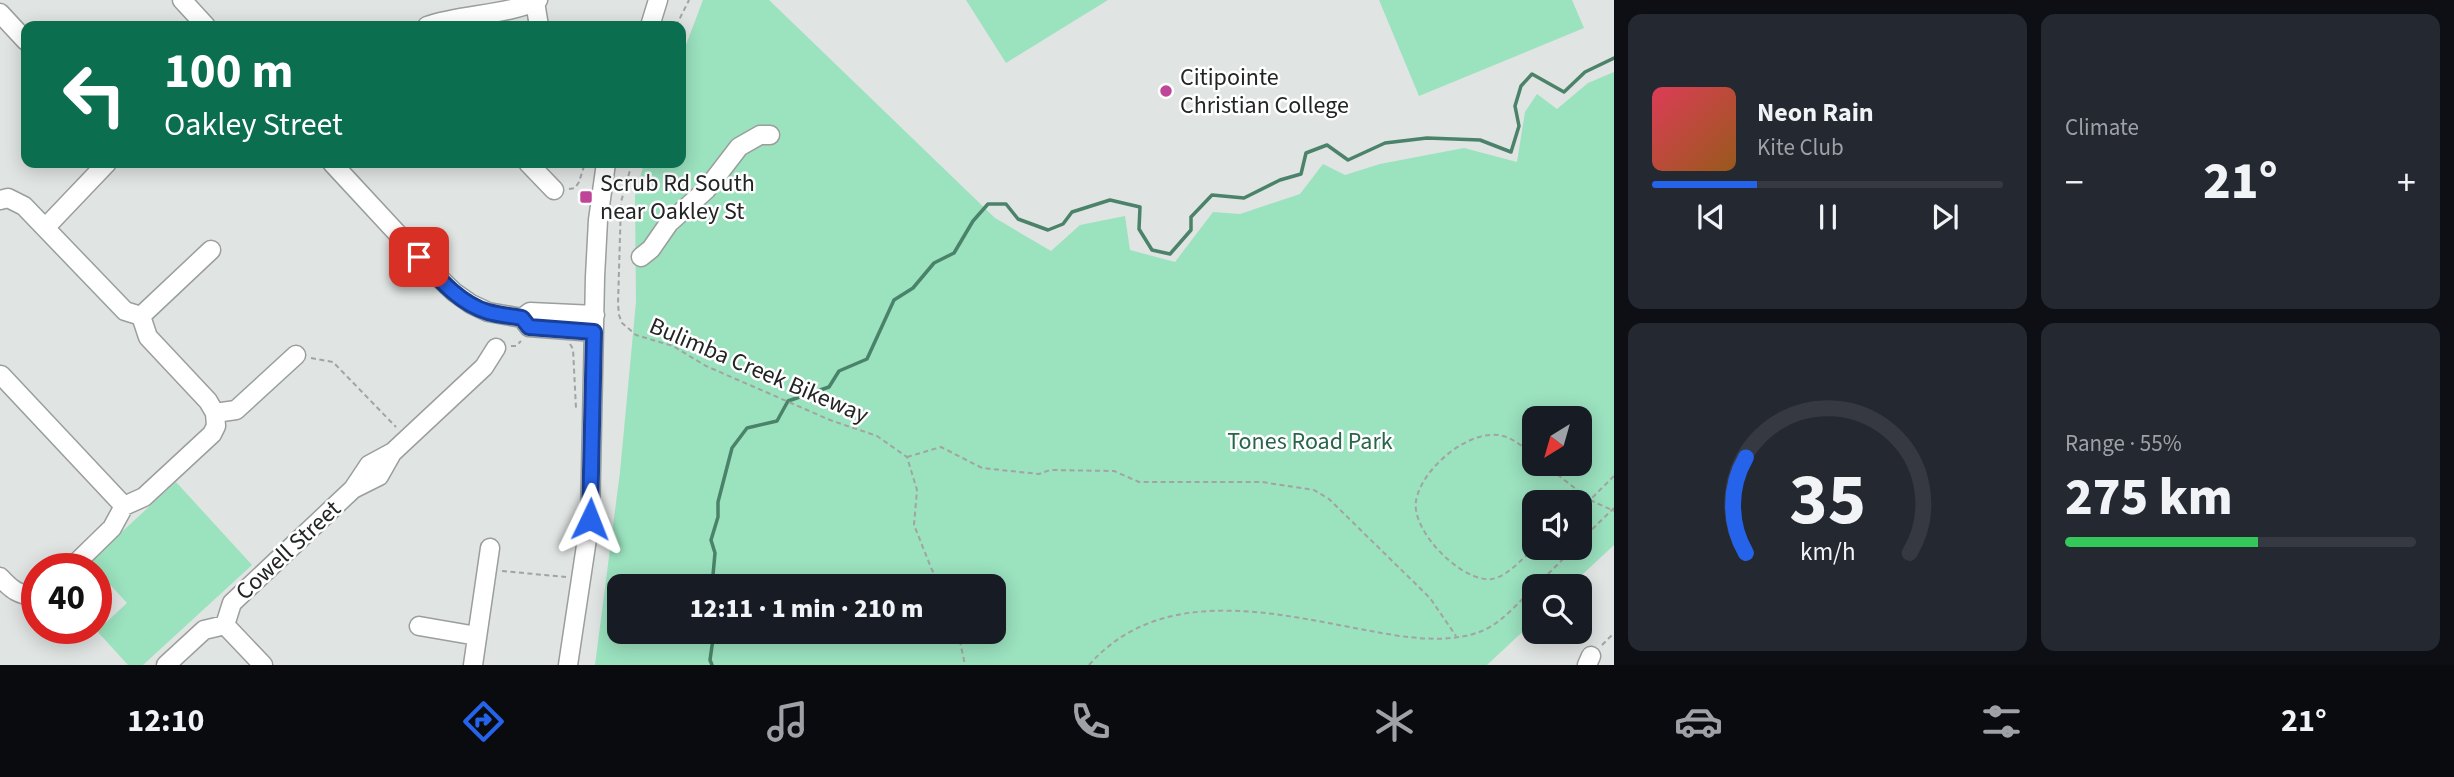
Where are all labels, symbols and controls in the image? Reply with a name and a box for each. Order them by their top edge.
text: 100 m [164,37,293,107]
icon: left [49,49,140,140]
place label: Citipointe Christian College [1180,60,1349,123]
marker: Citipointe Christian College [1158,83,1174,99]
text: Neon Rain [1757,94,1874,131]
text: Oakley Street [164,102,343,148]
text: Climate [2065,111,2139,144]
text: Kite Club [1757,131,1844,164]
text: 21° [2203,145,2278,219]
text: − [2065,156,2084,210]
text: + [2397,156,2416,210]
place label: Scrub Rd South near Oakley St [600,166,755,229]
marker: Scrub Rd South near Oakley St [578,189,594,205]
icon: previous [1692,198,1730,236]
icon: pause [1809,198,1847,236]
icon: next [1926,198,1964,236]
pin [389,227,449,287]
icon: arrive [400,238,438,276]
street label: Bulimba Creek Bikeway [644,308,874,432]
north arrow [1522,406,1592,476]
map controls [1522,406,1592,644]
park label: Tones Road Park [1227,424,1393,459]
text: Range · 55% [2065,427,2182,460]
text: 35 [1789,448,1866,552]
text: 275 km [2065,461,2233,535]
position arrow [553,482,627,556]
button: sound [1522,490,1592,560]
street label: Cowell Street [228,492,349,608]
text: km/h [1800,534,1855,570]
speed limit sign: 40 [21,553,112,644]
button: search [1522,574,1592,644]
text: 12:11 · 1 min · 210 m [690,590,923,627]
icon: directions [459,697,508,746]
icon: music [763,697,812,746]
icon: phone [1066,697,1115,746]
icon: climate [1370,697,1419,746]
icon: car [1674,697,1723,746]
icon: filters [1977,697,2026,746]
text: 12:10 [127,698,205,744]
text: 21° [2281,698,2327,744]

